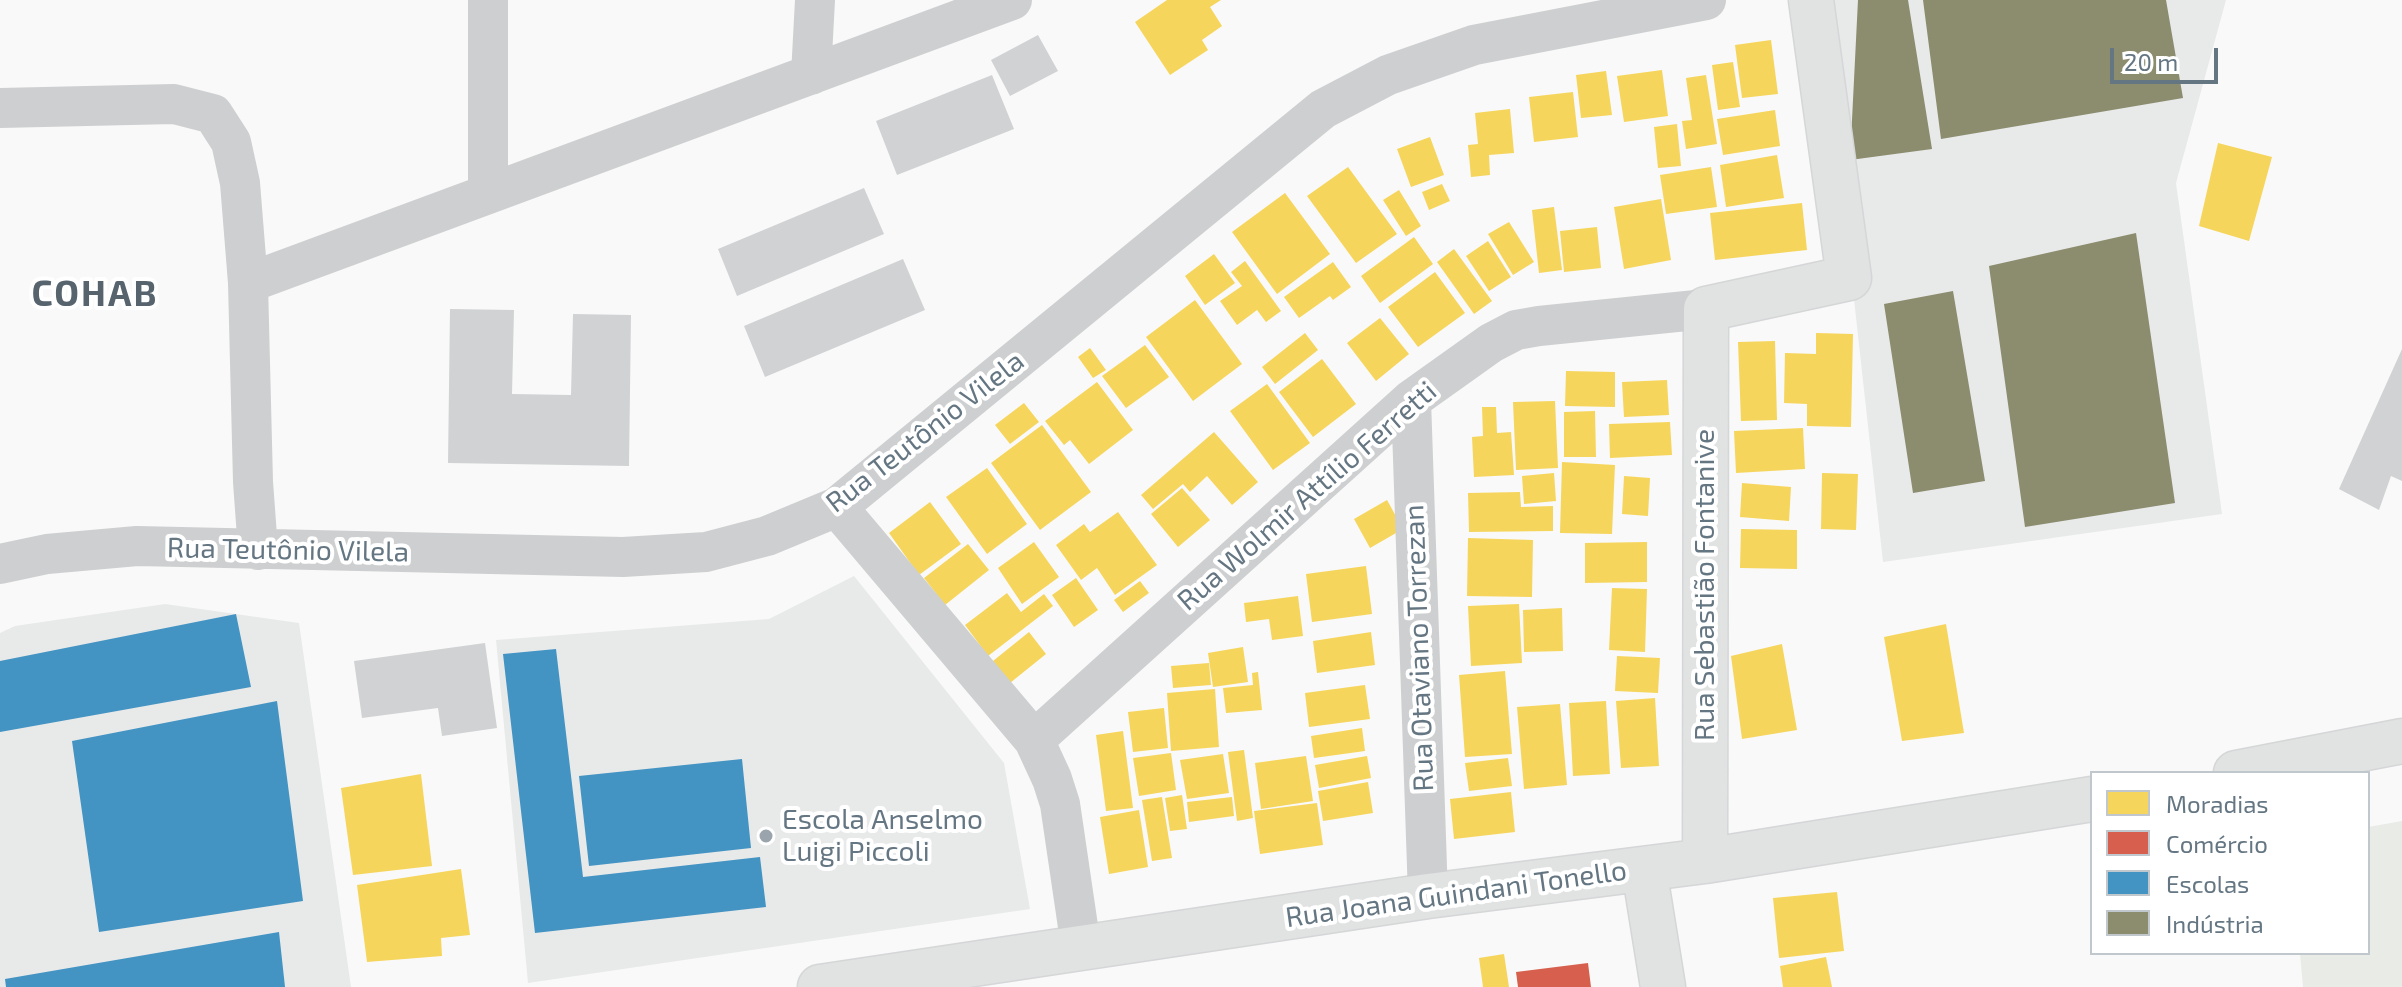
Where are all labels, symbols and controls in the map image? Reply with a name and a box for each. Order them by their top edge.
scale bar [2114,32,2222,82]
text: 20 m [2124,47,2178,76]
district label: COHAB [32,272,158,316]
street label: Rua Teutônio Vilela [819,344,1031,520]
street label: Rua Wolmir Attílio Ferretti [1171,374,1443,618]
street label: Rua Sebastião Fontanive [1688,429,1722,741]
street label: Rua Otaviano Torrezan [1397,504,1441,792]
street label: Rua Teutônio Vilela [167,531,409,569]
legend [2090,771,2370,955]
text: Moradias [2166,789,2269,818]
place label: Escola Anselmo Luigi Piccoli [782,803,983,869]
marker: Escola Anselmo Luigi Piccoli [757,827,775,845]
text: Comércio [2166,829,2268,858]
street label: Rua Joana Guindani Tonello [1283,853,1629,935]
text: Escolas [2166,869,2249,898]
text: Indústria [2166,909,2264,938]

